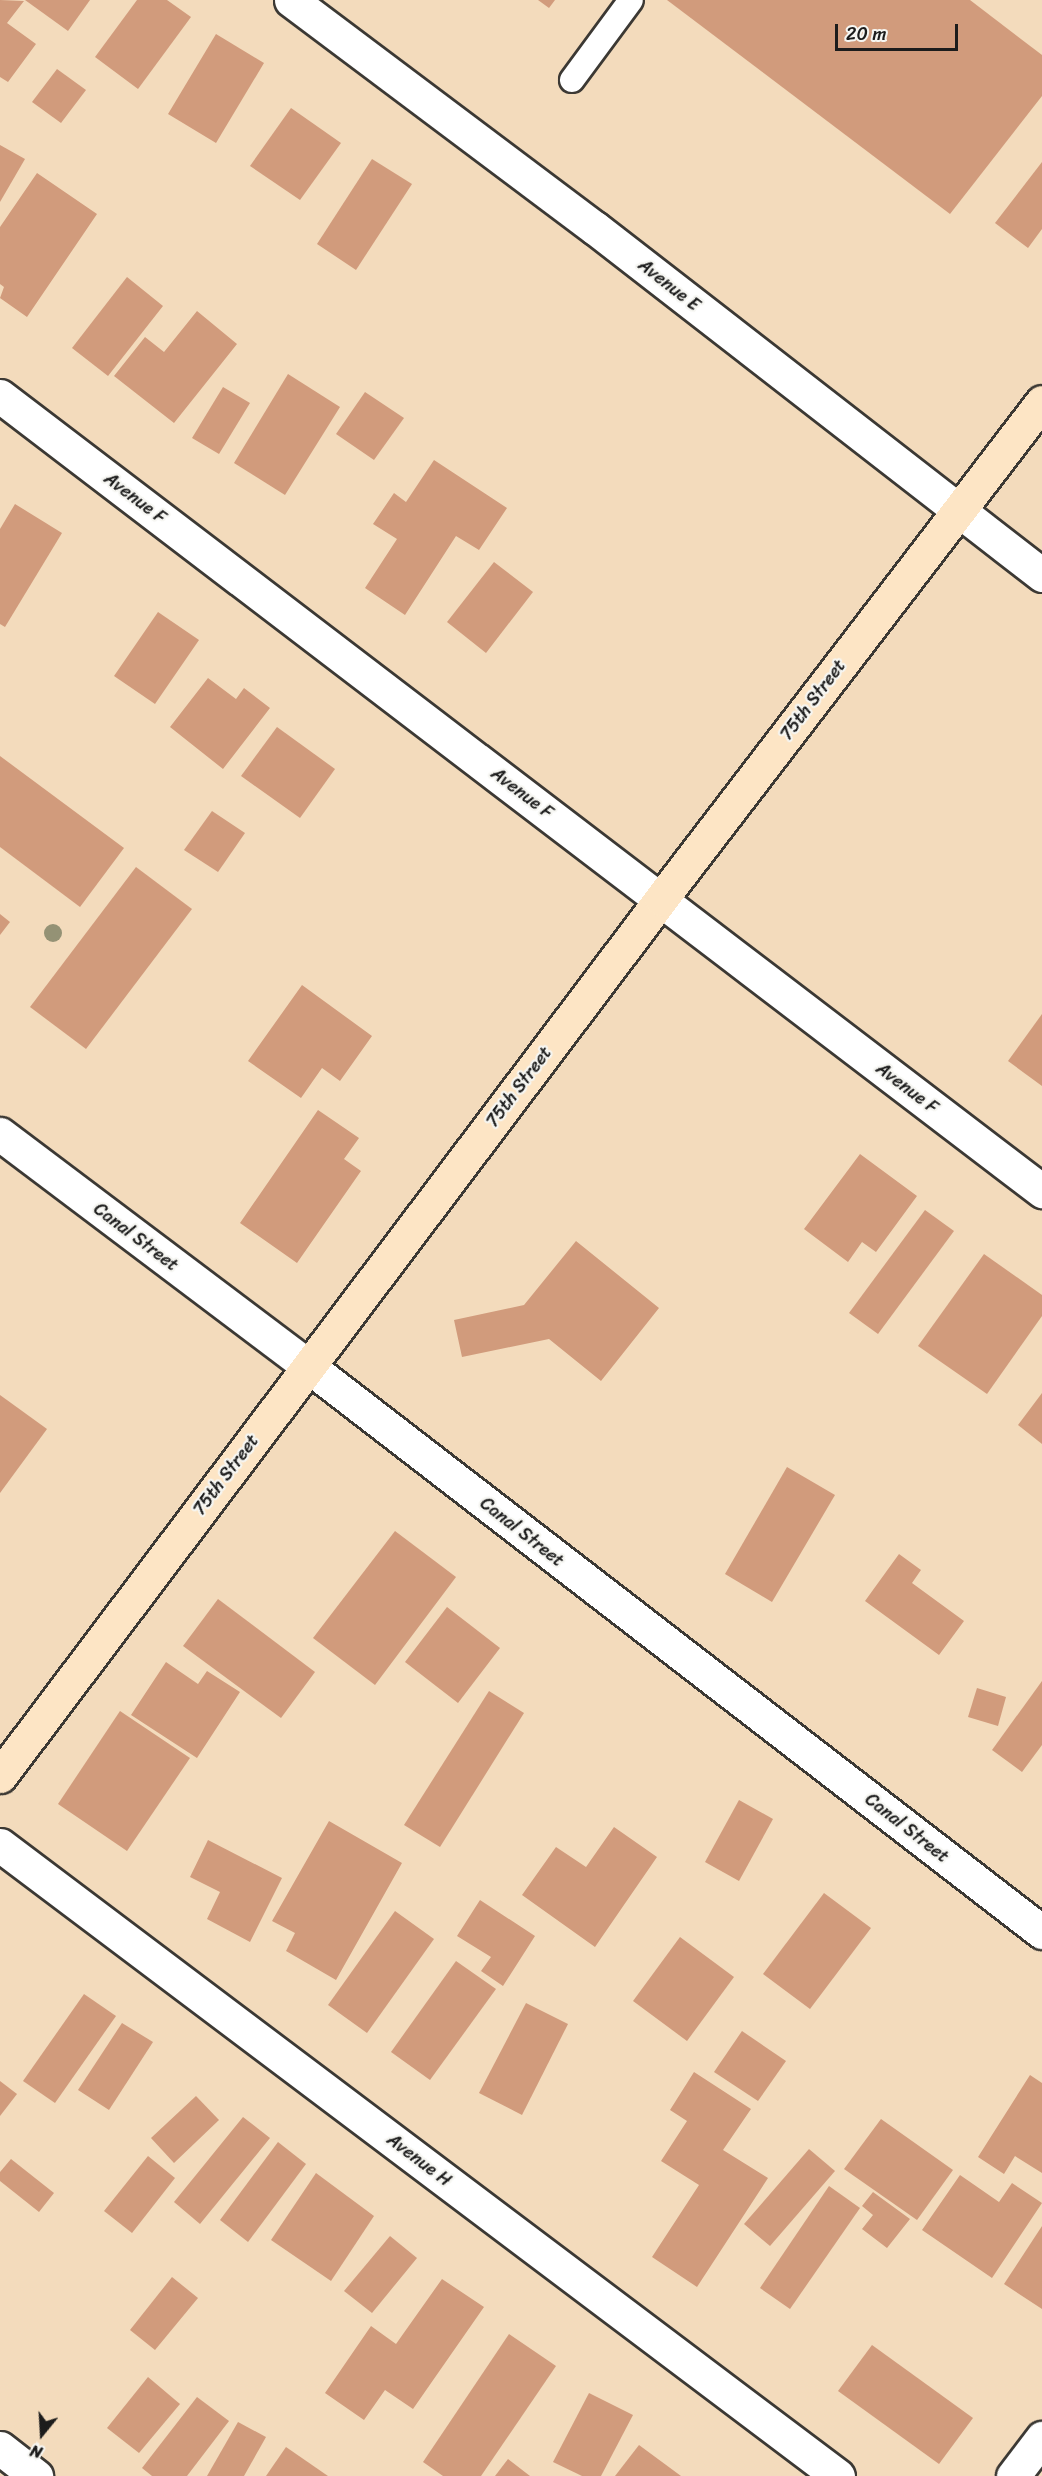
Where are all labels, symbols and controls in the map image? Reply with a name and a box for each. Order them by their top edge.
scale bar [838,12,961,50]
text: 20 m [846,18,886,50]
street label: Avenue E [634,254,704,316]
street label: Avenue F [100,468,170,528]
street label: 75th Street [776,655,850,745]
street label: Avenue F [487,763,557,823]
street label: 75th Street [482,1042,556,1132]
street label: Avenue F [872,1058,942,1118]
street label: Canal Street [89,1198,183,1276]
street label: 75th Street [189,1430,263,1520]
street label: Canal Street [476,1492,568,1572]
street label: Canal Street [861,1788,953,1868]
street label: Avenue H [383,2129,455,2191]
north arrow [12,2404,72,2464]
text: N [27,2436,46,2467]

